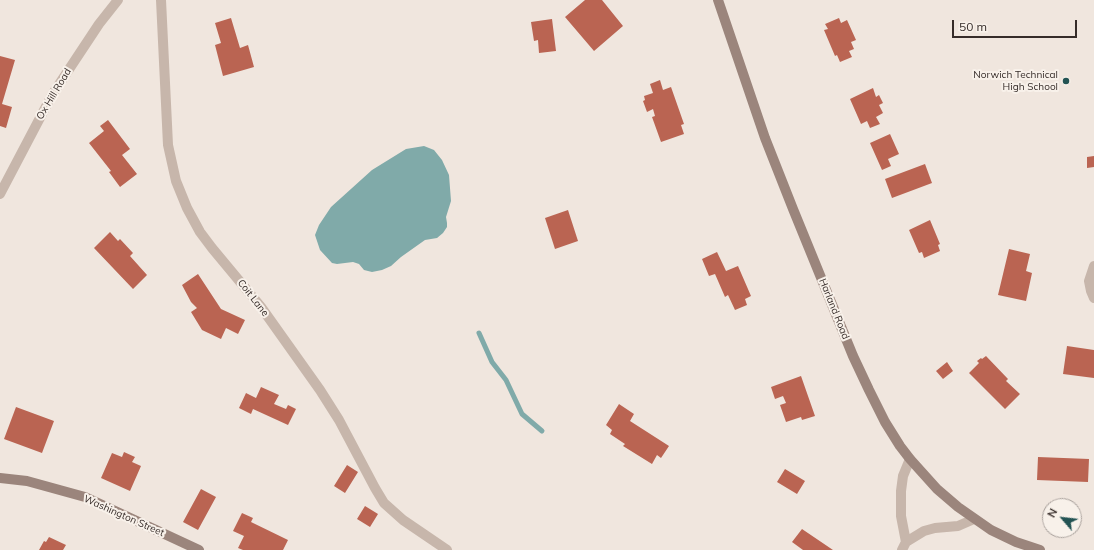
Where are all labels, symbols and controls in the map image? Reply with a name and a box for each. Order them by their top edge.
scale bar [954,12,1079,38]
text: 50 m [959,19,987,34]
street label: Ox Hill Road [34,66,74,122]
place label: Norwich Technical High School [973,69,1058,92]
marker: Norwich Technical High School [1061,76,1071,86]
street label: Coit Lane [235,277,271,319]
street label: Harland Road [816,277,852,341]
street label: Washington Street [82,493,166,539]
north arrow [1042,498,1082,538]
text: N [1044,506,1060,520]

